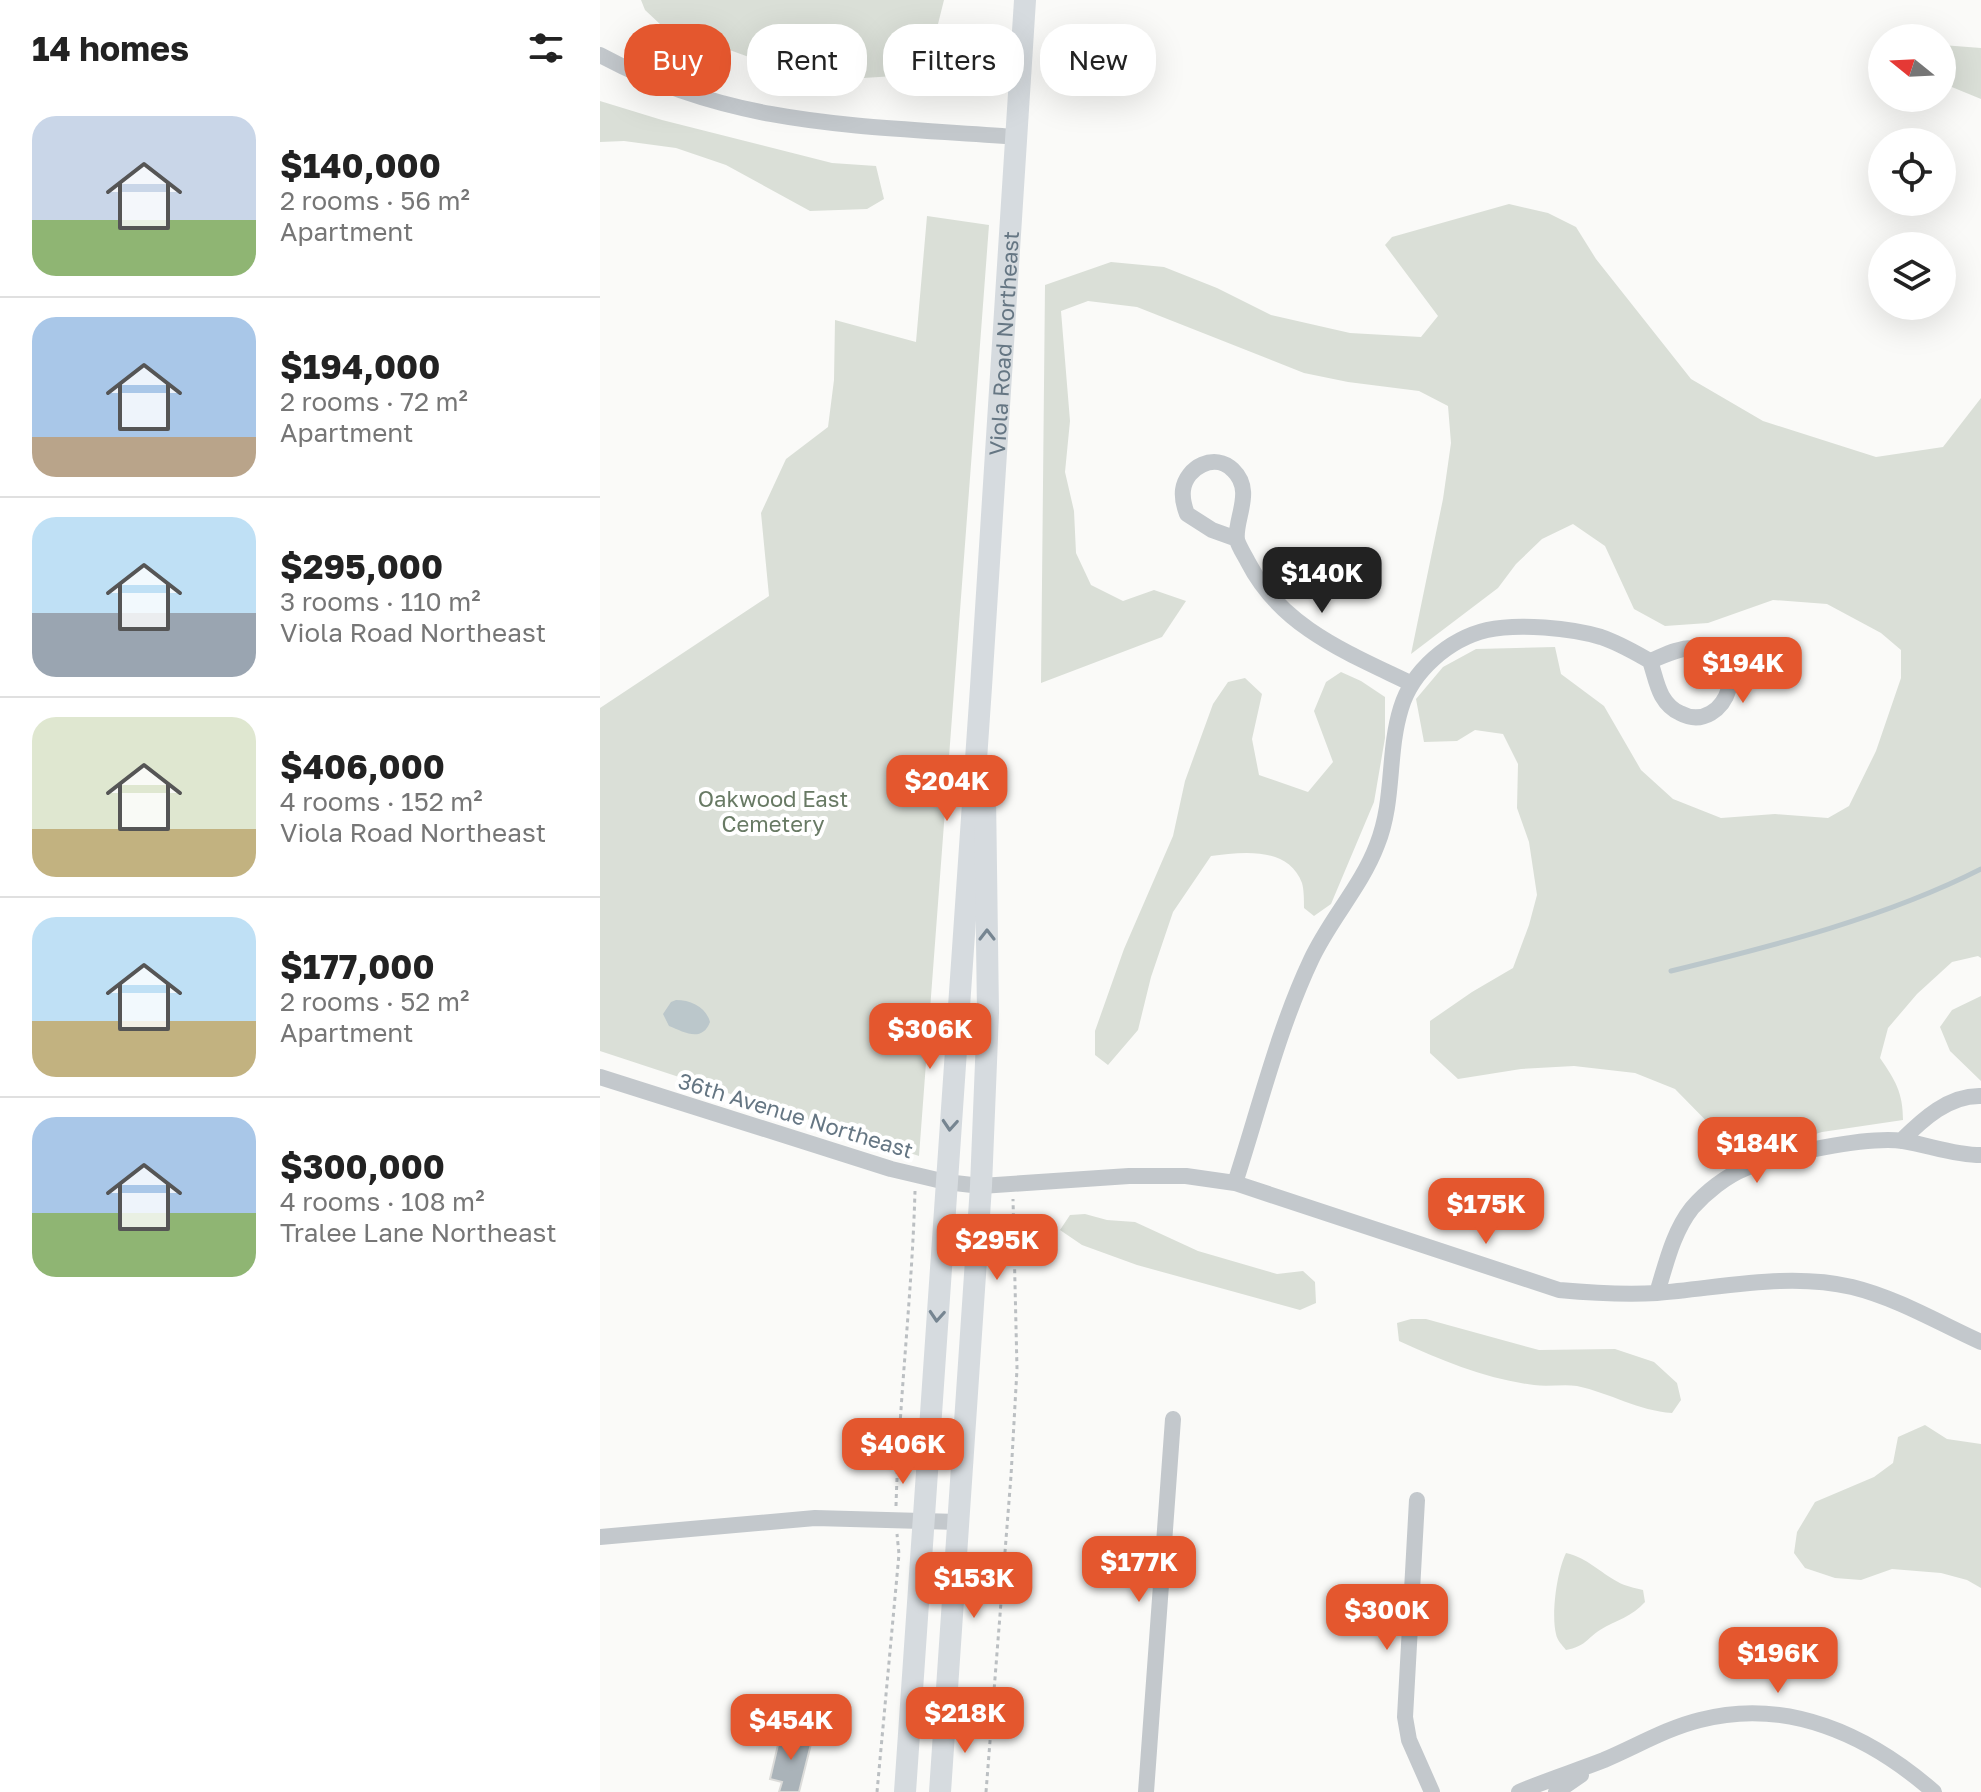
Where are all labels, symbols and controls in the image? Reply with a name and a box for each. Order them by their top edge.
chip: Buy [624,24,731,96]
chip: Rent [747,24,867,96]
chip: Filters [883,24,1024,96]
chip: New [1040,24,1156,96]
north arrow [1868,24,1956,112]
map controls [1868,24,1956,320]
icon: filters [524,26,568,70]
text: 14 homes [32,28,189,68]
button: locate [1868,128,1956,216]
text: $140,000 [280,145,441,185]
icon: home [96,148,192,244]
text: 2 rooms · 56 m² [280,185,470,216]
text: Apartment [280,216,413,247]
street label: Viola Road Northeast [982,230,1024,457]
button: layers [1868,232,1956,320]
text: $194,000 [280,346,440,386]
icon: home [96,349,192,445]
text: 2 rooms · 72 m² [280,386,468,417]
text: Apartment [280,417,413,448]
text: $295,000 [280,546,443,586]
pin: $140K [1266,547,1378,615]
icon: home [96,549,192,645]
text: $140K [1281,557,1363,588]
text: 3 rooms · 110 m² [280,586,481,617]
text: Viola Road Northeast [280,617,546,648]
pin: $194K [1687,637,1799,705]
text: $194K [1702,647,1784,678]
text: $406,000 [280,746,445,786]
icon: home [96,749,192,845]
pin: $204K [891,755,1003,823]
text: $204K [904,765,990,796]
park label: Oakwood East Cemetery [698,785,848,837]
text: 4 rooms · 152 m² [280,786,483,817]
text: Viola Road Northeast [280,817,546,848]
one-way arrow [978,928,996,941]
text: $177,000 [280,946,435,986]
icon: home [96,949,192,1045]
text: 2 rooms · 52 m² [280,986,469,1017]
pin: $306K [874,1003,986,1071]
text: $306K [887,1013,973,1044]
text: Apartment [280,1017,413,1048]
street label: 36th Avenue Northeast [675,1066,917,1164]
pin: $184K [1701,1117,1813,1185]
one-way arrow [942,1119,959,1132]
text: $184K [1716,1127,1798,1158]
text: $300,000 [280,1146,445,1186]
icon: home [96,1149,192,1245]
pin: $175K [1430,1178,1542,1246]
text: 4 rooms · 108 m² [280,1186,485,1217]
text: $175K [1446,1188,1526,1219]
pin: $295K [941,1214,1053,1282]
text: Tralee Lane Northeast [280,1217,557,1248]
text: $295K [955,1224,1039,1255]
one-way arrow [929,1310,946,1323]
pin: $406K [847,1418,959,1486]
text: $406K [860,1428,946,1459]
pin: $177K [1083,1536,1195,1604]
text: $177K [1100,1546,1178,1577]
pin: $153K [918,1552,1030,1620]
text: $153K [933,1562,1015,1593]
pin: $300K [1331,1584,1443,1652]
text: $300K [1344,1594,1430,1625]
pin: $196K [1722,1627,1834,1695]
text: $196K [1737,1637,1819,1668]
pin: $218K [909,1687,1021,1755]
pin: $454K [735,1694,847,1762]
text: $218K [924,1697,1006,1728]
text: $454K [749,1704,833,1735]

